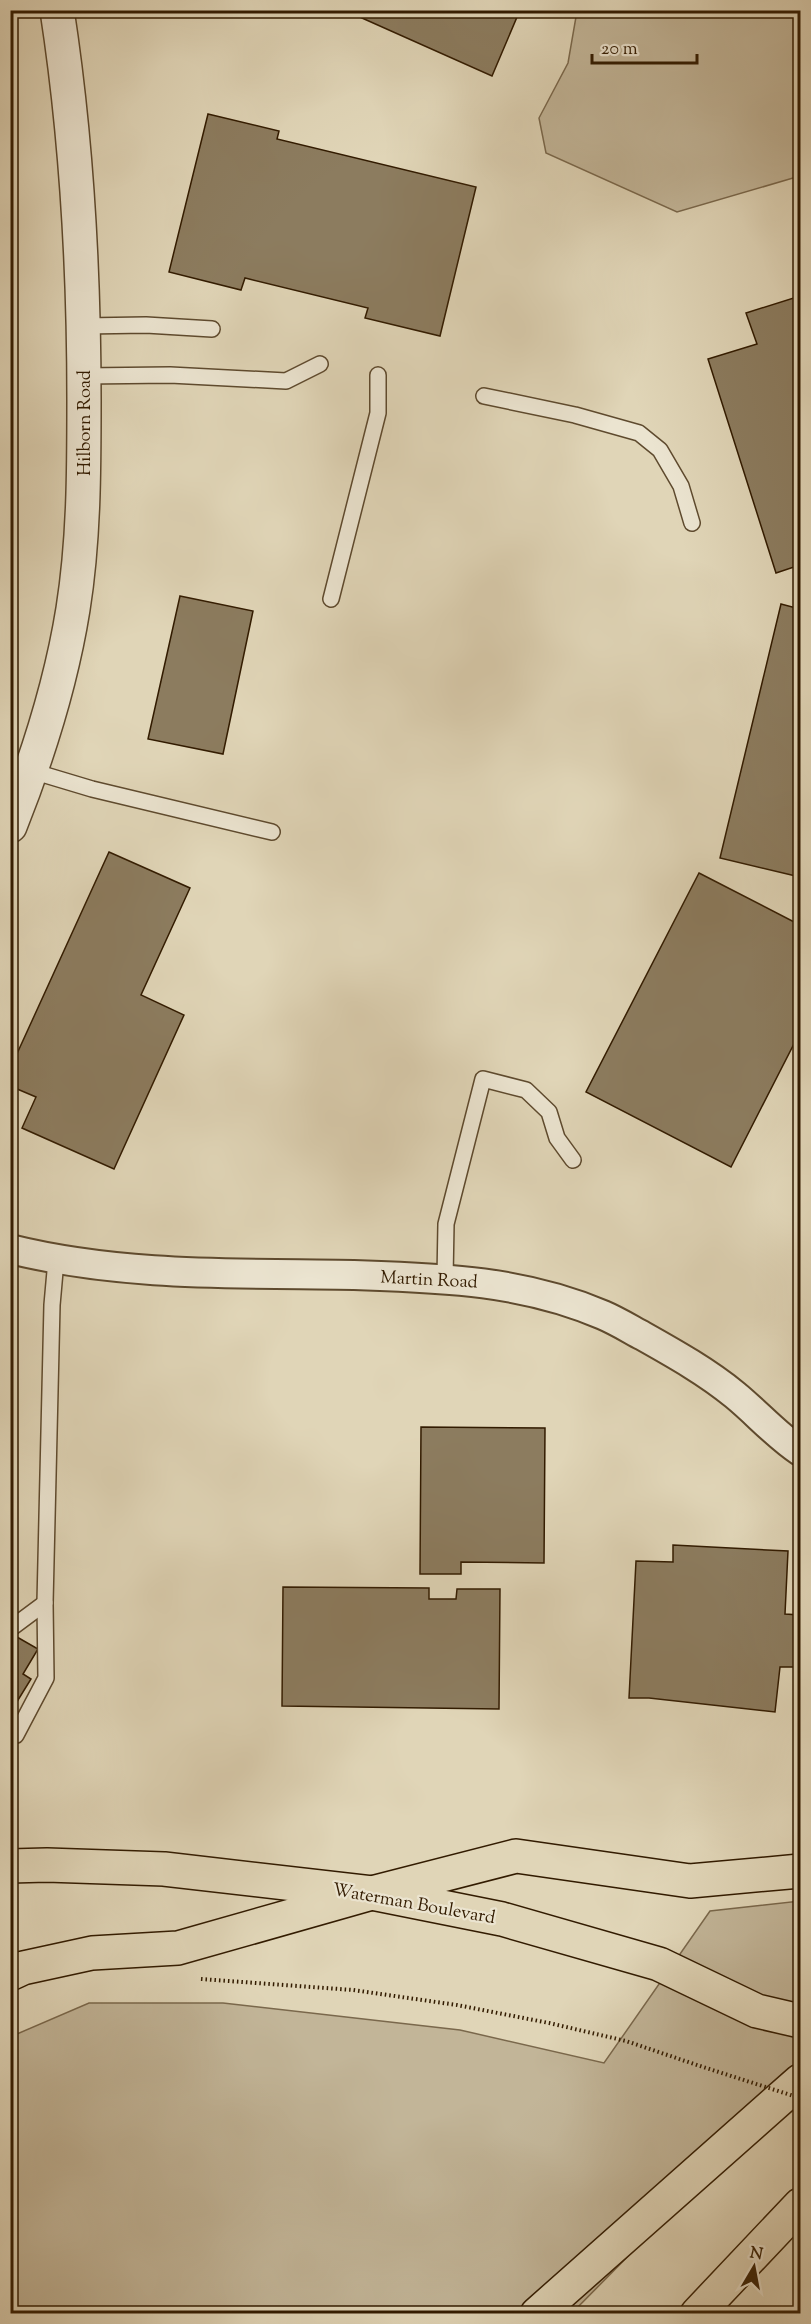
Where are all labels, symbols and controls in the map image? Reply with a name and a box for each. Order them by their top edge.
scale bar [592,27,697,65]
text: 20 m [601,37,638,63]
street label: Hilborn Road [73,370,99,476]
street label: Martin Road [380,1265,478,1297]
street label: Waterman Boulevard [330,1878,497,1932]
north arrow [724,2237,784,2297]
text: N [748,2242,765,2267]

